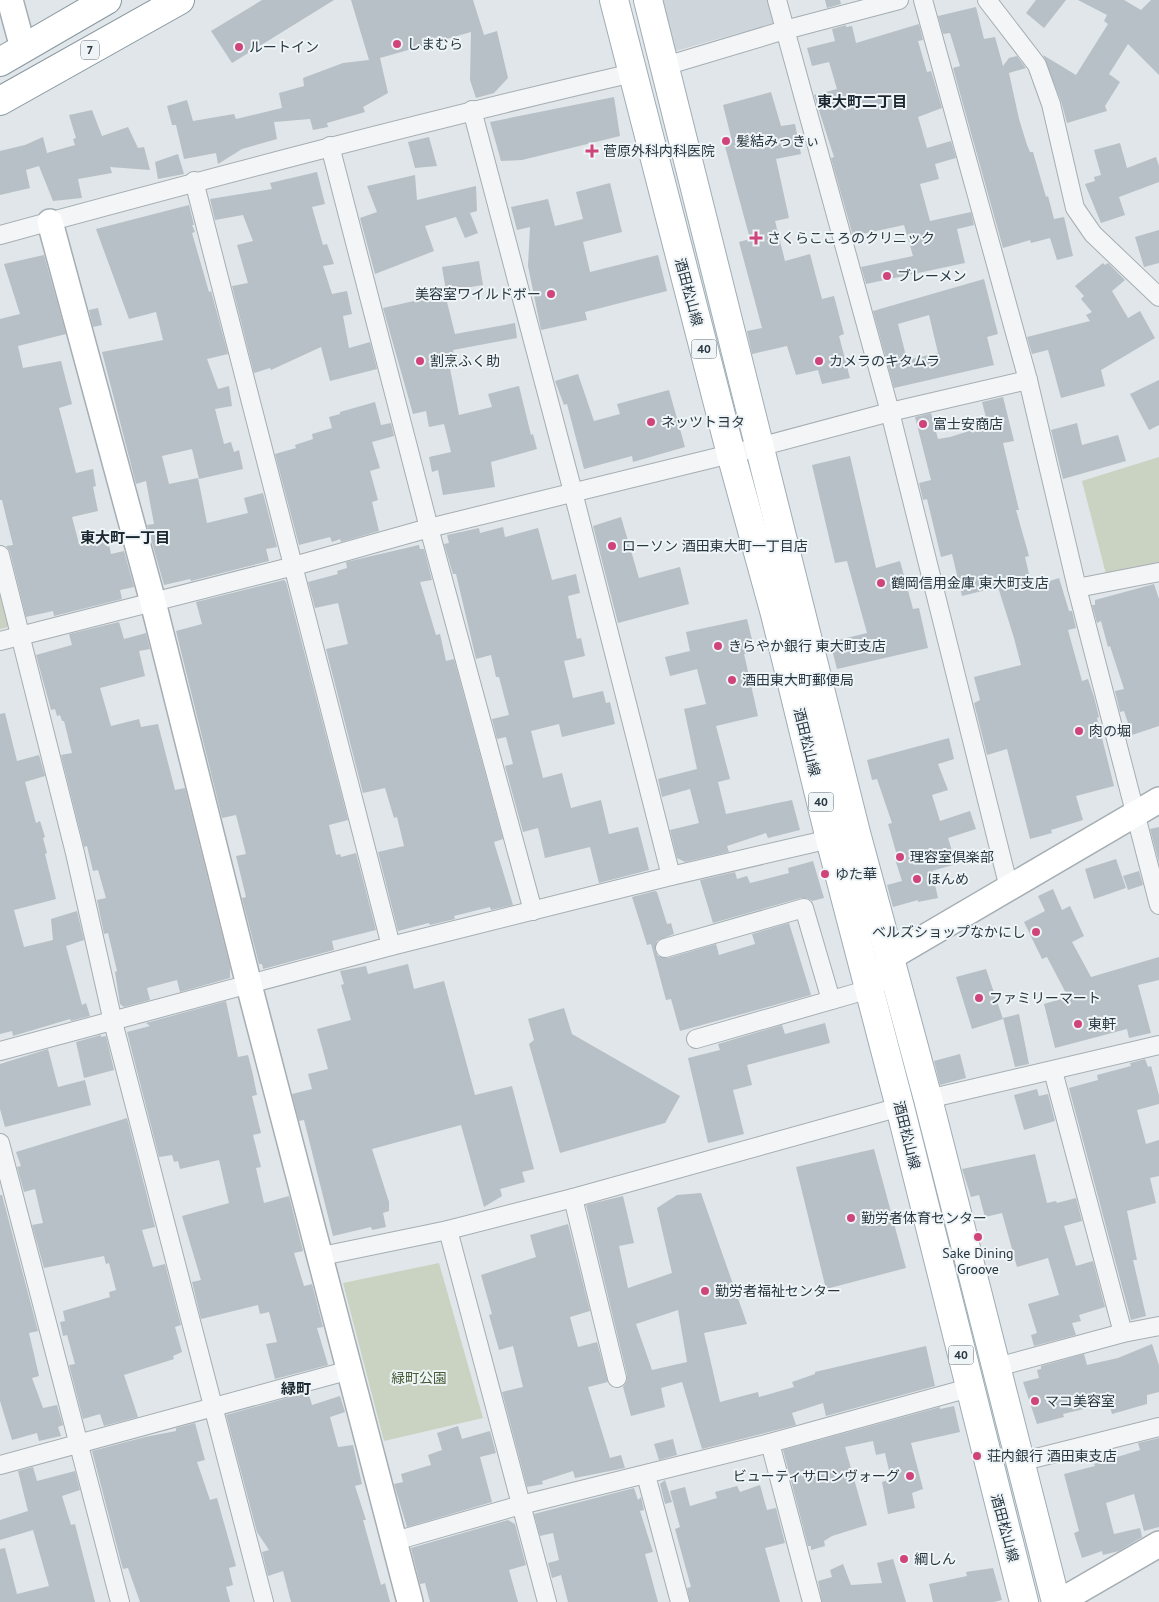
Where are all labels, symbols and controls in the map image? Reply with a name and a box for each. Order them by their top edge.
place label: しまむら [407,35,463,53]
place label: ルートイン [249,38,319,56]
marker: しまむら [391,38,403,50]
road number: 7 [81,40,99,60]
marker: ルートイン [233,41,245,53]
district label: 東大町二丁目 [817,92,907,111]
place label: 髪結みっきぃ [736,132,819,150]
marker: 髪結みっきぃ [720,135,732,147]
place label: 菅原外科内科医院 [603,142,715,160]
marker: 菅原外科内科医院 [585,144,599,158]
place label: さくらこころのクリニック [767,229,935,247]
marker: さくらこころのクリニック [749,231,763,245]
street label: 酒田松山線 [671,256,707,328]
place label: ブレーメン [897,267,966,285]
marker: ブレーメン [881,270,893,282]
place label: 美容室ワイルドボー [415,285,541,303]
marker: 美容室ワイルドボー [545,288,557,300]
road number: 40 [692,339,716,358]
place label: 割烹ふく助 [430,352,500,370]
place label: カメラのキタムラ [829,352,940,370]
marker: 割烹ふく助 [414,355,426,367]
marker: カメラのキタムラ [813,355,825,367]
place label: ネッツトヨタ [661,413,745,431]
place label: 富士安商店 [933,415,1003,433]
marker: ネッツトヨタ [645,416,657,428]
marker: 富士安商店 [917,418,929,430]
district label: 東大町一丁目 [80,528,170,547]
place label: ローソン 酒田東大町一丁目店 [622,537,808,555]
marker: ローソン 酒田東大町一丁目店 [606,540,618,552]
place label: 鶴岡信用金庫 東大町支店 [891,574,1049,592]
marker: 鶴岡信用金庫 東大町支店 [875,577,887,589]
place label: きらやか銀行 東大町支店 [728,637,886,655]
marker: きらやか銀行 東大町支店 [712,640,724,652]
place label: 酒田東大町郵便局 [742,671,854,689]
marker: 酒田東大町郵便局 [726,674,738,686]
street label: 酒田松山線 [790,706,824,778]
place label: 肉の堀 [1089,722,1131,740]
marker: 肉の堀 [1073,725,1085,737]
road number: 40 [808,792,834,812]
place label: 理容室倶楽部 [910,848,994,866]
marker: 理容室倶楽部 [894,851,906,863]
place label: ゆた華 [835,865,877,883]
marker: ゆた華 [819,868,831,880]
place label: ほんめ [927,870,969,888]
marker: ほんめ [911,873,923,885]
place label: ベルズショップなかにし [872,923,1026,941]
marker: ベルズショップなかにし [1030,926,1042,938]
place label: ファミリーマート [989,989,1101,1007]
marker: ファミリーマート [973,992,985,1004]
place label: 東軒 [1088,1015,1116,1033]
marker: 東軒 [1072,1018,1084,1030]
street label: 酒田松山線 [890,1099,924,1171]
place label: 勤労者体育センター [861,1209,987,1227]
marker: 勤労者体育センター [845,1212,857,1224]
marker: Sake Dining Groove [972,1231,984,1243]
place label: Sake Dining Groove [942,1244,1014,1278]
place label: 勤労者福祉センター [715,1282,841,1300]
marker: 勤労者福祉センター [699,1285,711,1297]
road number: 40 [948,1346,974,1364]
park label: 緑町公園 [391,1369,447,1387]
district label: 緑町 [281,1379,311,1398]
place label: マコ美容室 [1045,1392,1115,1410]
marker: マコ美容室 [1029,1395,1041,1407]
place label: 荘内銀行 酒田東支店 [987,1447,1117,1465]
marker: 荘内銀行 酒田東支店 [971,1450,983,1462]
place label: ビューティサロンヴォーグ [733,1467,900,1485]
marker: ビューティサロンヴォーグ [904,1470,916,1482]
street label: 酒田松山線 [987,1492,1023,1564]
place label: 綱しん [914,1550,956,1568]
marker: 綱しん [898,1553,910,1565]

